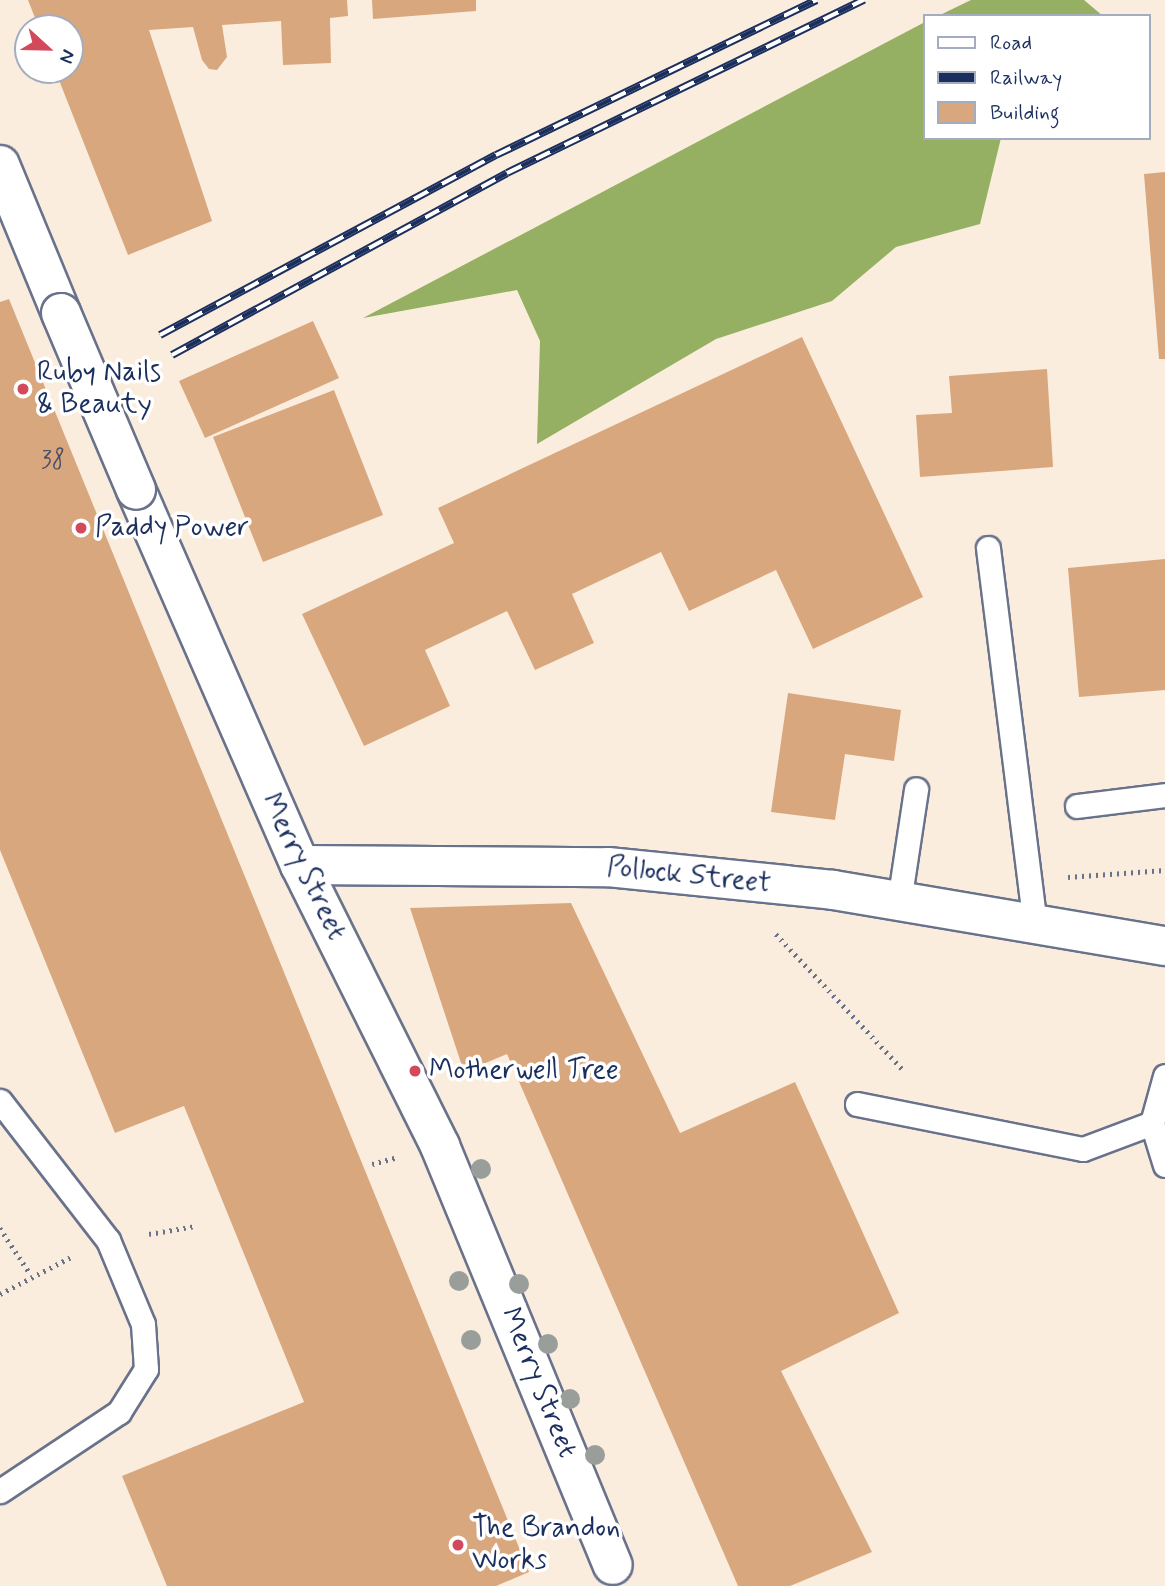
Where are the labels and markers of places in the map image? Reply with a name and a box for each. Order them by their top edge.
place label: Ruby Nails & Beauty [37,356,161,422]
marker: Ruby Nails & Beauty [15,381,31,397]
place label: Paddy Power [95,511,244,545]
marker: Paddy Power [73,520,89,536]
place label: Motherwell Tree [429,1054,614,1088]
marker: Motherwell Tree [407,1063,423,1079]
place label: The Brandon Works [472,1512,628,1578]
marker: The Brandon Works [450,1537,466,1553]

